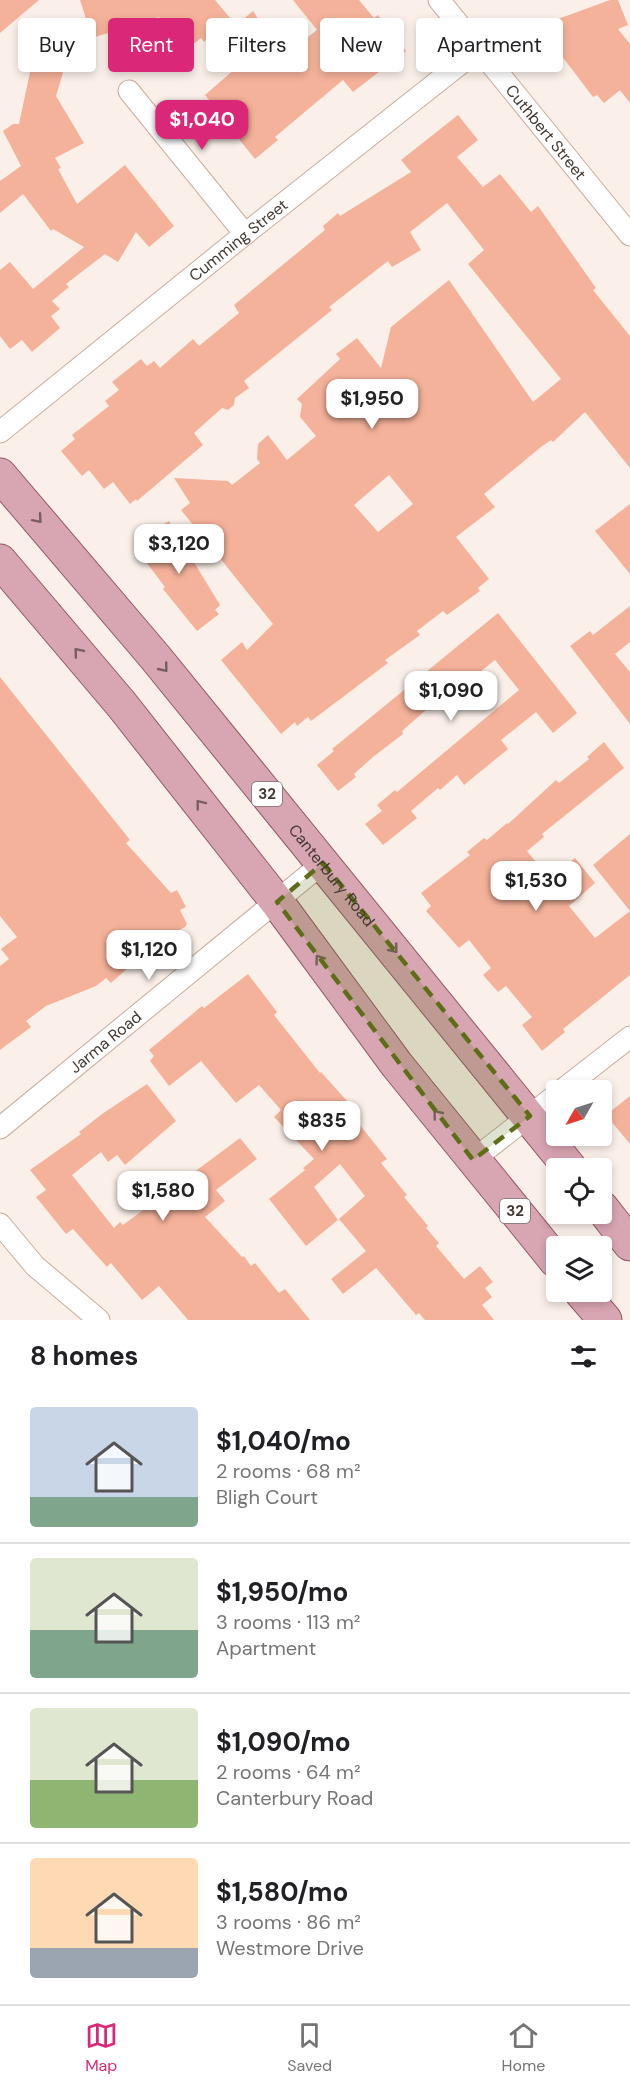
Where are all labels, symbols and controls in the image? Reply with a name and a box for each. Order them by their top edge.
chip: Buy [18,18,96,72]
chip: Rent [108,18,194,72]
chip: Filters [206,18,308,72]
chip: New [320,18,404,72]
chip: Apartment [416,18,563,72]
street label: Cuthbert Street [501,80,591,184]
pin: $1,040 [153,100,251,151]
text: $1,040 [169,106,235,132]
street label: Cumming Street [184,194,292,286]
pin: $1,950 [323,379,421,430]
text: $1,950 [340,385,404,411]
one-way arrow [31,512,42,523]
pin: $3,120 [130,524,228,575]
text: $3,120 [148,530,210,556]
one-way arrow [75,648,86,659]
one-way arrow [157,661,168,672]
pin: $1,090 [402,671,500,722]
text: $1,090 [418,677,484,703]
road number: 32 [252,782,282,806]
one-way arrow [197,800,208,811]
street label: Canterbury Road [284,820,380,931]
pin: $1,530 [487,861,585,912]
text: $1,530 [505,867,567,893]
pin: $1,120 [100,930,198,981]
text: $1,120 [120,936,178,962]
one-way arrow [386,943,397,954]
one-way arrow [315,954,326,965]
street label: Jarma Road [65,1006,146,1078]
north arrow [546,1080,612,1146]
map controls [546,1080,612,1302]
pin: $835 [286,1101,358,1152]
text: $835 [297,1107,347,1133]
one-way arrow [433,1110,444,1121]
button: locate [546,1158,612,1224]
pin: $1,580 [114,1171,212,1222]
text: $1,580 [131,1177,195,1203]
road number: 32 [500,1199,530,1223]
button: layers [546,1236,612,1302]
text: 8 homes [30,1339,138,1373]
icon: filters [567,1340,600,1373]
text: $1,040/mo [216,1424,351,1458]
icon: home [78,1431,150,1503]
text: 2 rooms · 68 m² [216,1458,361,1484]
text: Bligh Court [216,1484,318,1510]
text: $1,950/mo [216,1575,348,1609]
icon: home [78,1582,150,1654]
text: 3 rooms · 113 m² [216,1609,360,1635]
text: Apartment [216,1635,316,1661]
text: $1,090/mo [216,1725,351,1759]
icon: home [78,1732,150,1804]
text: 2 rooms · 64 m² [216,1759,360,1785]
text: Canterbury Road [216,1785,373,1811]
text: $1,580/mo [216,1875,348,1909]
icon: home [78,1882,150,1954]
text: 3 rooms · 86 m² [216,1909,361,1935]
text: Westmore Drive [216,1935,364,1961]
tab: Map [85,2019,118,2076]
tab: Saved [287,2019,332,2076]
tab: Home [502,2019,545,2076]

